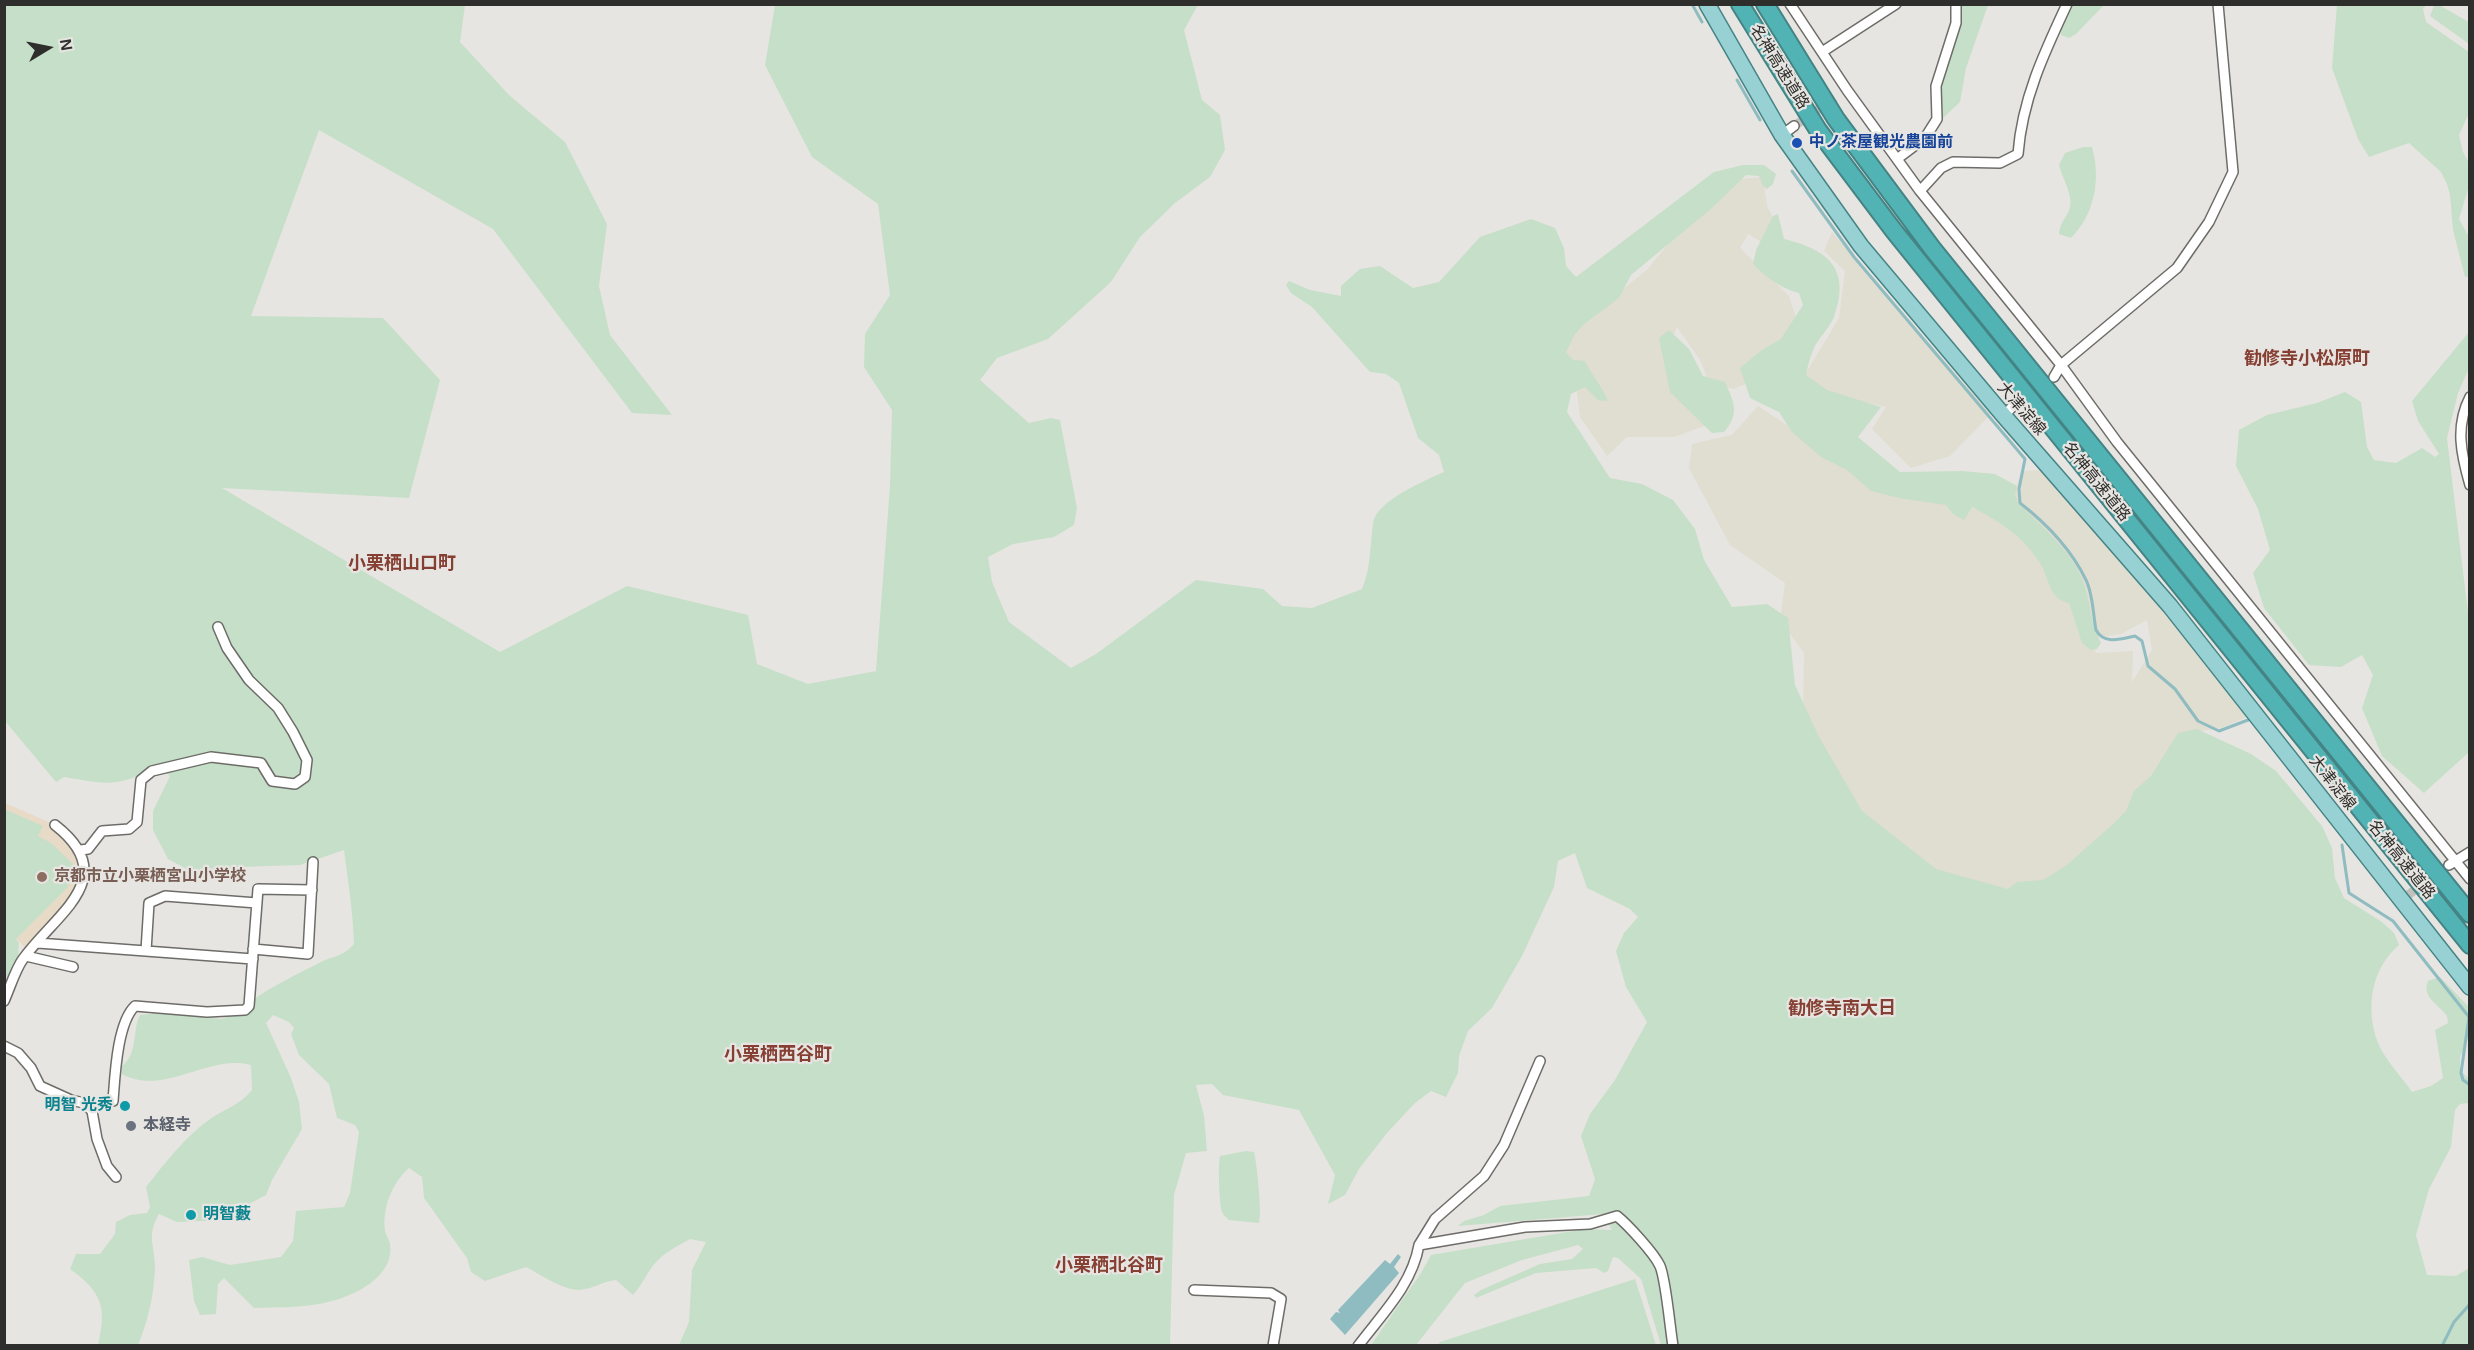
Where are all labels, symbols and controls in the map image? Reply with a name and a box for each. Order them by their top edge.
north arrow [18,18,78,78]
street label: 名神高速道路 [1745,21,1813,113]
text: N [57,38,76,52]
place label: 中ノ茶屋観光農園前 [1809,133,1953,153]
marker: 中ノ茶屋観光農園前 [1790,136,1804,150]
district label: 勧修寺小松原町 [2244,348,2370,370]
street label: 大津淀線 [1993,379,2049,439]
street label: 名神高速道路 [2058,439,2134,525]
district label: 小栗栖山口町 [348,553,456,575]
street label: 大津淀線 [2305,752,2359,814]
street label: 名神高速道路 [2363,817,2439,903]
place label: 京都市立小栗栖宮山小学校 [54,867,246,887]
marker: 京都市立小栗栖宮山小学校 [35,870,49,884]
district label: 勧修寺南大日 [1788,998,1896,1020]
district label: 小栗栖西谷町 [724,1044,832,1066]
place label: 明智 光秀 [45,1096,113,1116]
marker: 明智 光秀 [118,1099,132,1113]
place label: 本経寺 [143,1116,191,1136]
marker: 本経寺 [124,1119,138,1133]
place label: 明智藪 [203,1205,251,1225]
marker: 明智藪 [184,1208,198,1222]
district label: 小栗栖北谷町 [1055,1255,1163,1277]

